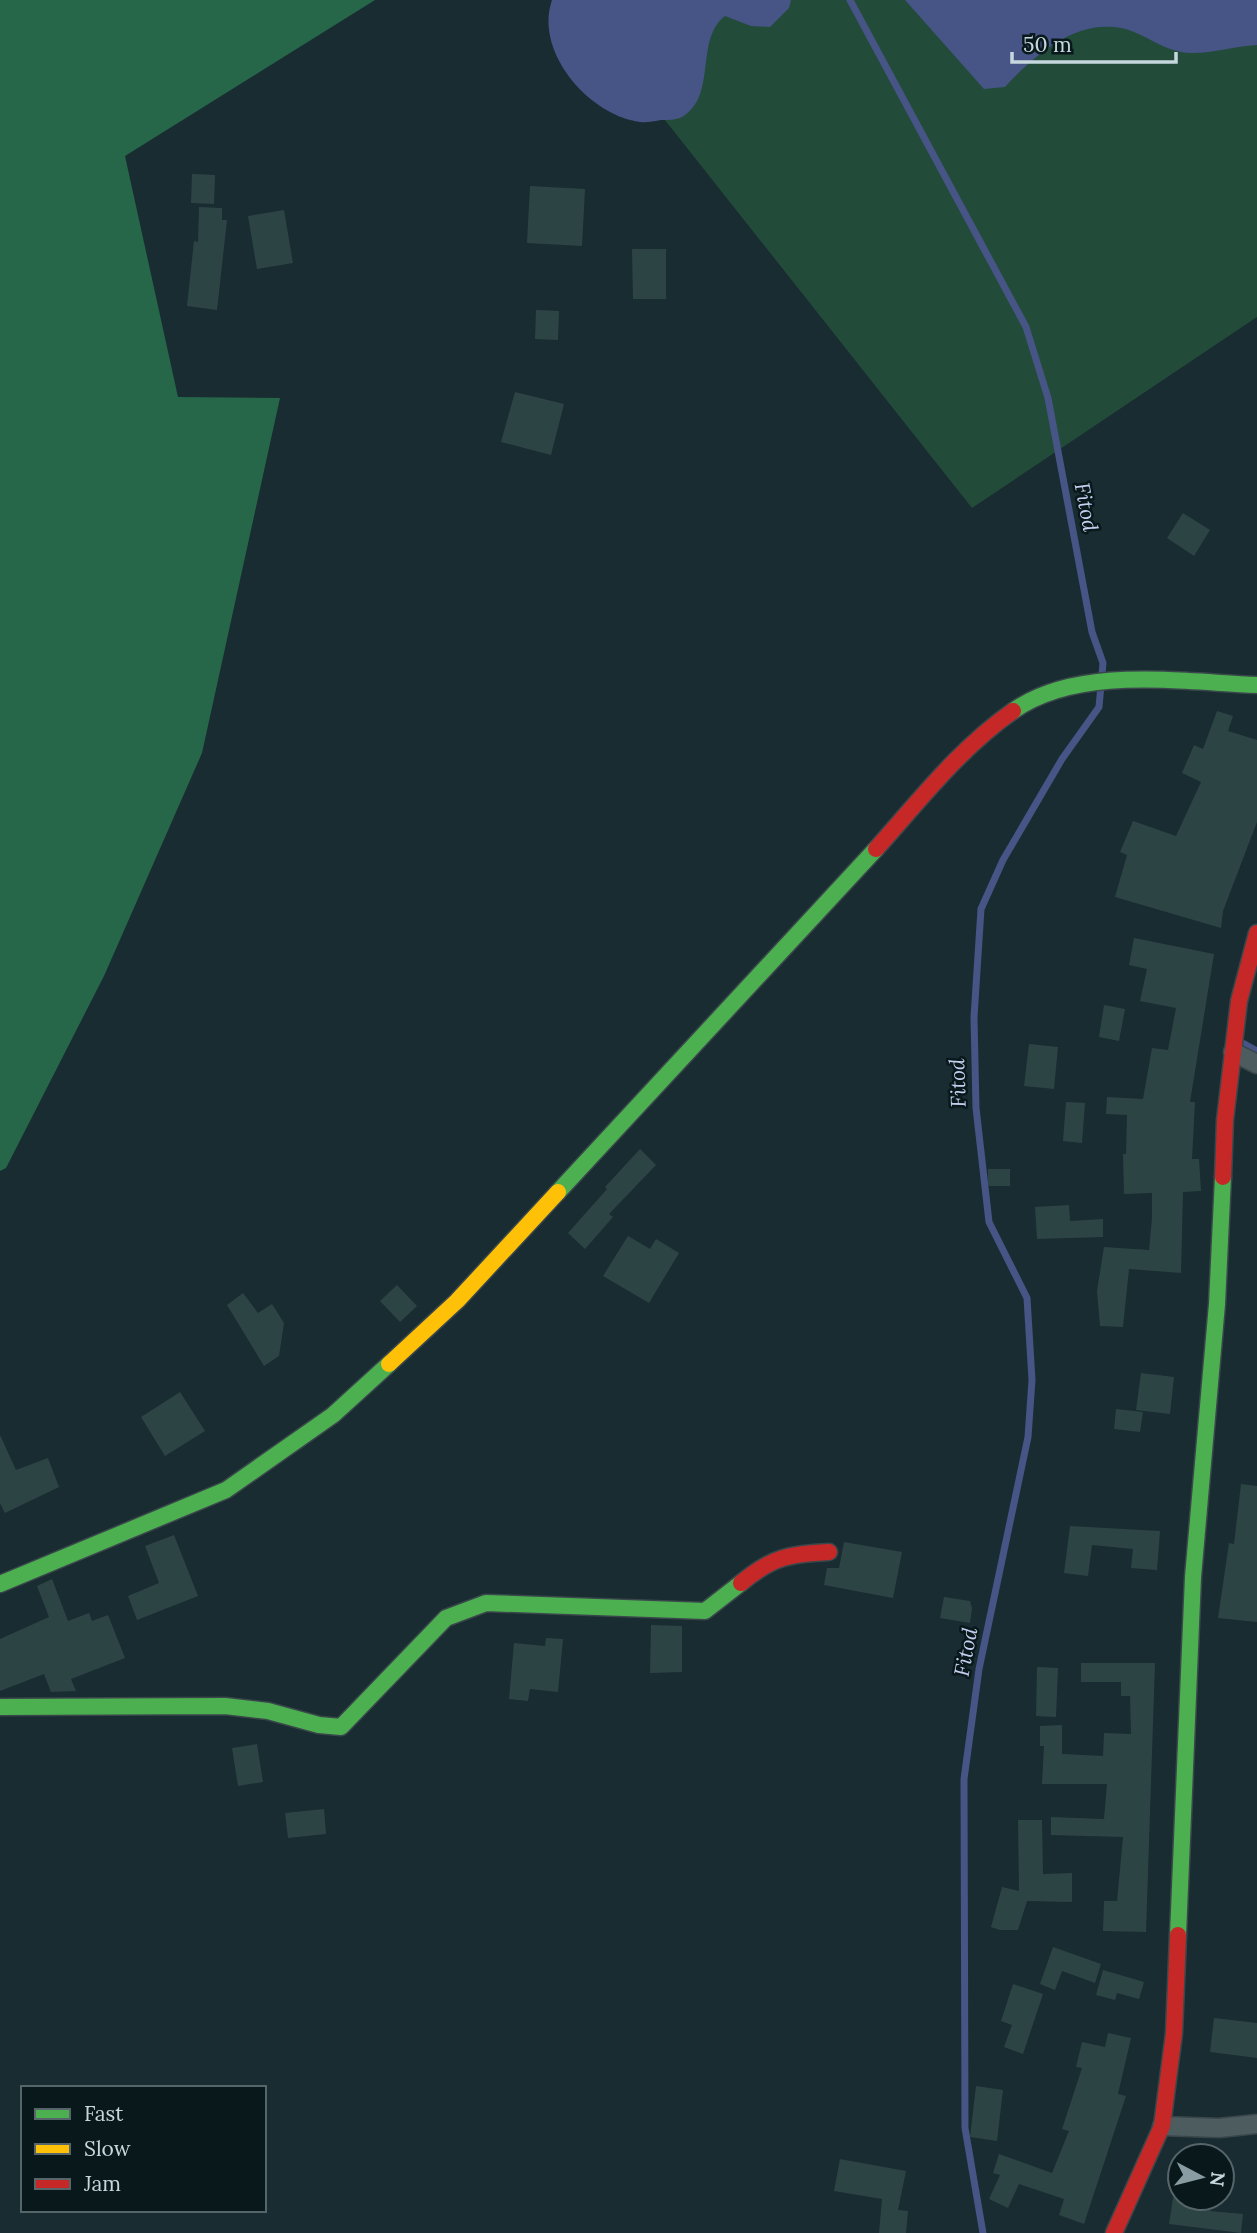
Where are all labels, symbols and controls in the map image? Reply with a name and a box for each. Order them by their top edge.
scale bar [1012,21,1176,65]
text: 50 m [1023,31,1072,58]
water label: Fitod [1069,480,1104,534]
water label: Fitod [943,1058,972,1108]
water label: Fitod [948,1625,984,1679]
legend [21,2086,266,2212]
text: Fast [84,2100,124,2127]
text: Slow [84,2135,131,2162]
north arrow [1166,2142,1236,2212]
text: Jam [83,2170,121,2197]
text: N [1205,2170,1231,2188]

